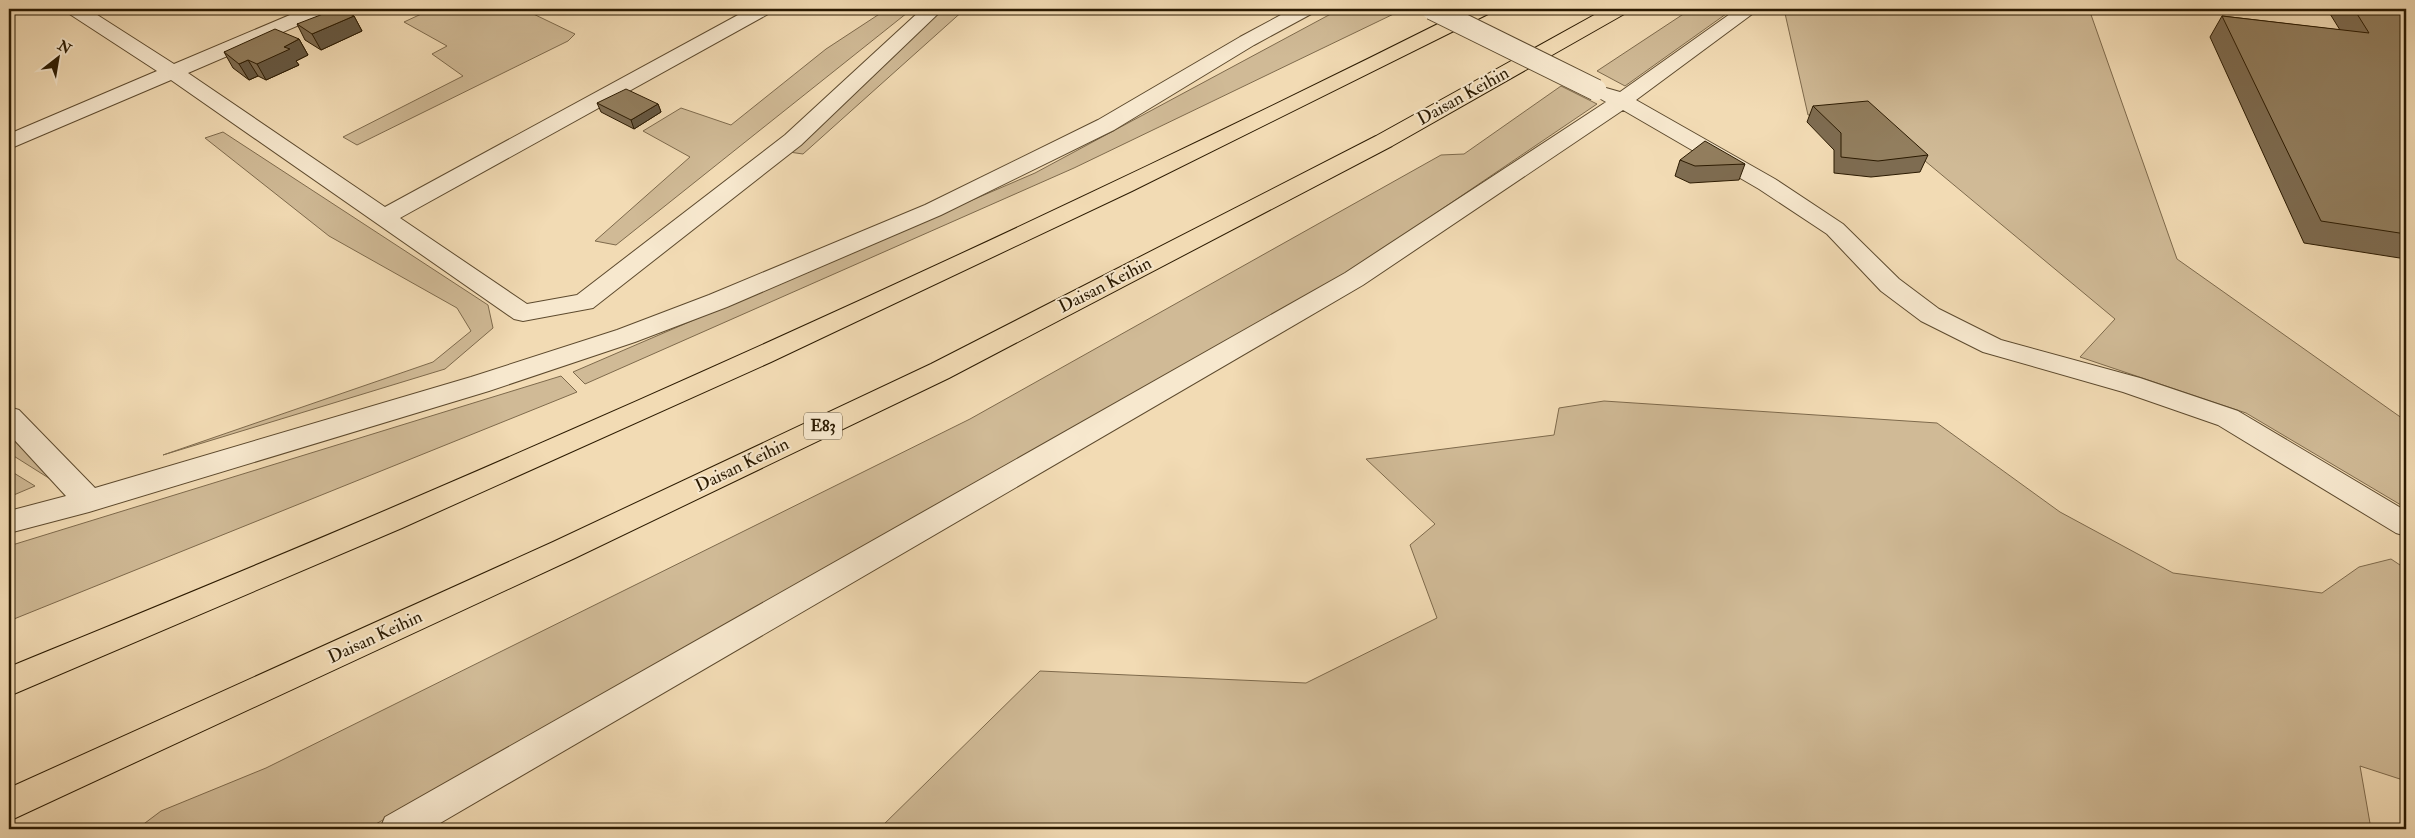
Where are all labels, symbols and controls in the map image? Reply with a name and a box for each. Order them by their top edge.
north arrow [32,32,82,82]
text: N [54,36,75,58]
street label: Daisan Keihin [1413,61,1513,131]
street label: Daisan Keihin [1054,252,1156,318]
road number: E83 [804,412,842,440]
street label: Daisan Keihin [691,432,793,498]
street label: Daisan Keihin [324,605,426,669]

